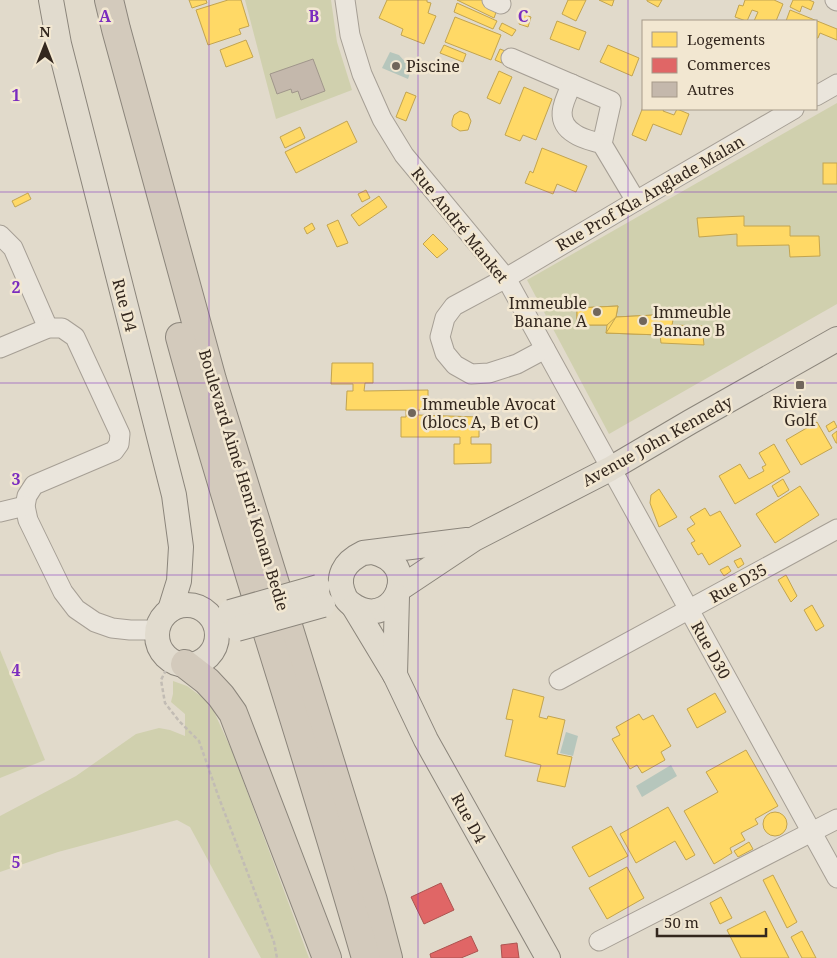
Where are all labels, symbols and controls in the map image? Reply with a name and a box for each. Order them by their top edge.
text: A [99,5,112,27]
text: B [309,5,320,27]
text: C [518,5,529,27]
north arrow [20,20,70,70]
legend [642,20,817,110]
text: N [39,22,51,41]
text: Logements [687,29,765,49]
text: Commerces [687,54,771,74]
place label: Piscine [406,55,460,77]
marker: Piscine [390,60,402,72]
text: Autres [687,79,734,99]
text: 1 [11,84,21,106]
street label: Rue Prof Kla Anglade Malan [552,130,748,256]
street label: Rue André Manket [407,163,514,288]
text: 2 [11,276,21,298]
street label: Rue D4 [107,276,143,334]
place label: Immeuble Banane A [509,292,588,332]
place label: Immeuble Banane B [653,301,731,341]
marker: Immeuble Banane A [591,306,603,318]
marker: Immeuble Banane B [637,315,649,327]
street label: Boulevard Aimé Henri Konan Bedie [194,347,294,613]
marker: Riviera Golf [794,379,806,391]
street label: Avenue John Kennedy [578,390,737,491]
place label: Riviera Golf [773,391,827,431]
place label: Immeuble Avocat (blocs A, B et C) [422,393,556,433]
marker: Immeuble Avocat (blocs A, B et C) [406,407,418,419]
text: 3 [11,468,21,490]
street label: Rue D35 [705,558,771,608]
street label: Rue D30 [686,617,736,683]
text: 4 [11,659,21,681]
street label: Rue D4 [446,789,492,847]
text: 5 [11,851,21,873]
scale bar [657,906,766,938]
text: 50 m [664,912,699,932]

